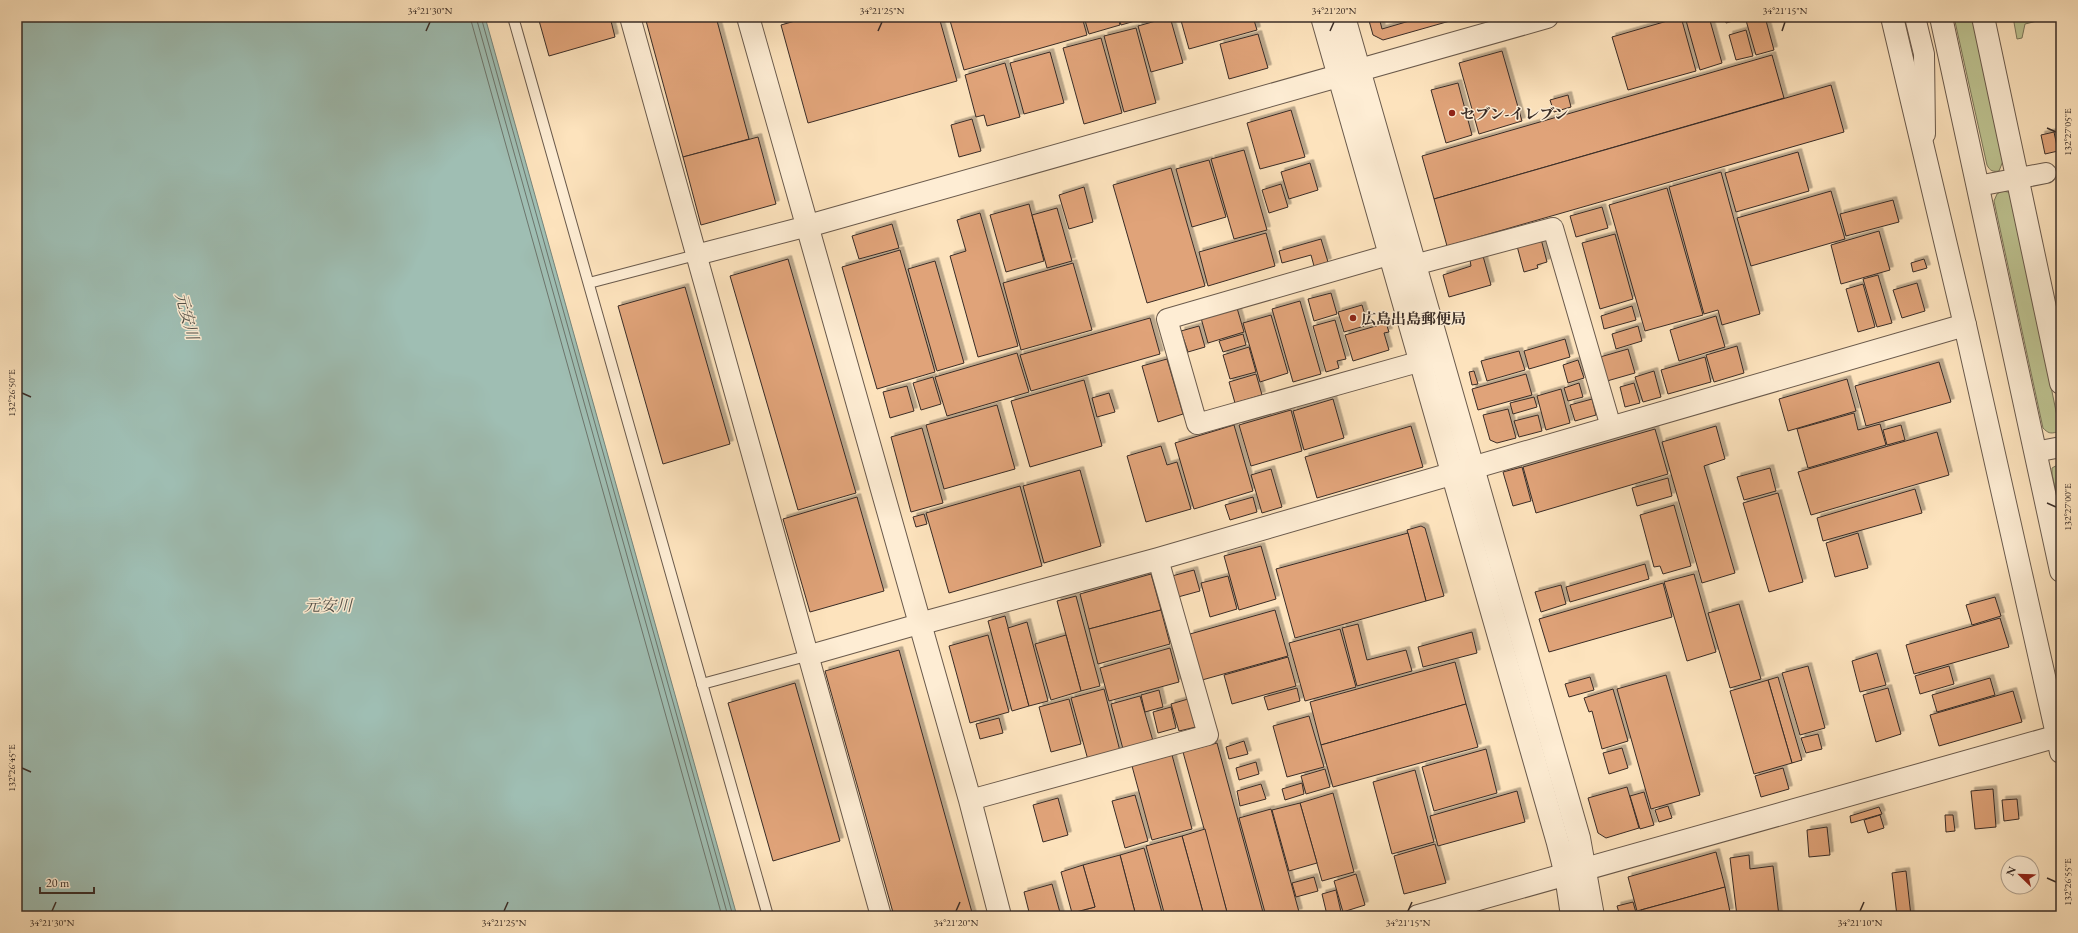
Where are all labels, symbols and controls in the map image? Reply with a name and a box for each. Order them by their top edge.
text: 34°21'30"N [408,4,453,17]
text: 34°21'25"N [860,4,905,17]
text: 34°21'20"N [1312,4,1357,17]
text: 34°21'15"N [1763,4,1808,17]
place label: セブン-イレブン [1460,104,1569,123]
marker: セブン-イレブン [1447,108,1457,118]
text: 132°27'05"E [2061,108,2074,156]
water label: 元安川 [171,290,204,344]
place label: 広島出島郵便局 [1361,309,1466,328]
marker: 広島出島郵便局 [1348,313,1358,323]
text: 132°26'50"E [5,369,18,417]
text: 132°27'00"E [2061,483,2074,531]
water label: 元安川 [304,595,354,616]
text: 132°26'45"E [5,744,18,792]
north arrow [2000,855,2040,895]
text: 132°26'55"E [2061,858,2074,906]
text: N [2003,864,2019,878]
scale bar [40,869,94,895]
text: 20 m [46,875,70,891]
text: 34°21'30"N [30,916,75,929]
text: 34°21'25"N [482,916,527,929]
text: 34°21'20"N [934,916,979,929]
text: 34°21'15"N [1386,916,1431,929]
text: 34°21'10"N [1838,916,1883,929]

